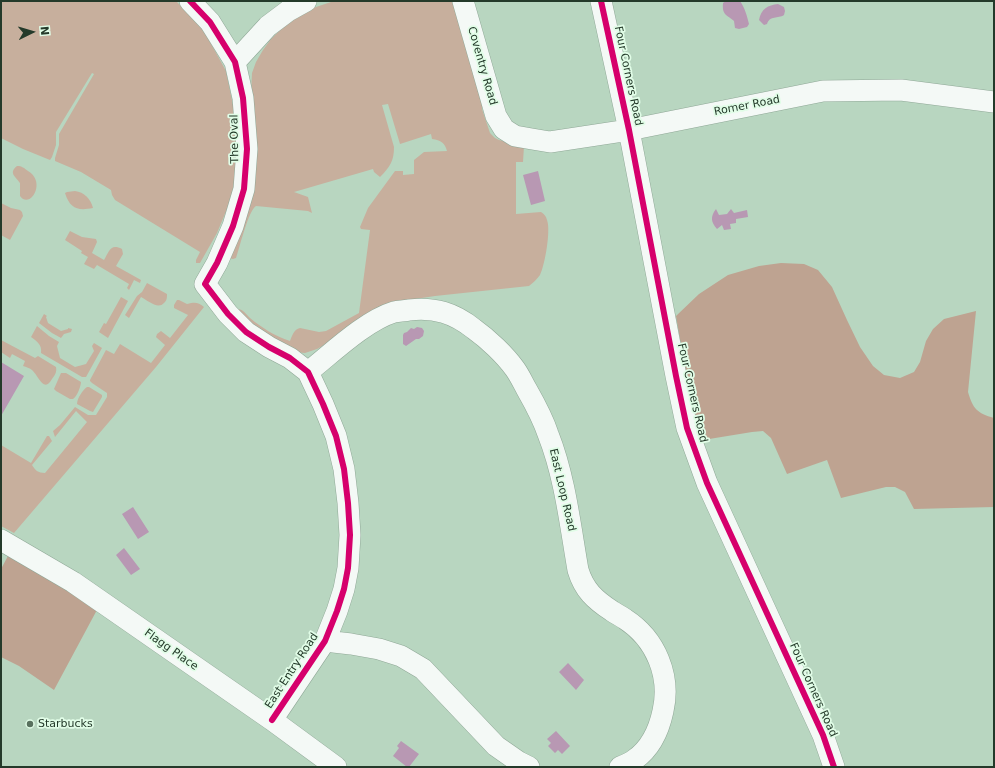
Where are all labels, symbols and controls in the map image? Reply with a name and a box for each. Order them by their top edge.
north arrow [12,12,52,52]
street label: Coventry Road [464,25,500,107]
street label: Four Corners Road [611,25,645,127]
text: N [38,26,51,36]
street label: Romer Road [713,93,781,119]
street label: The Oval [228,114,242,164]
street label: Four Corners Road [674,342,710,444]
street label: East Loop Road [546,447,578,533]
street label: Flagg Place [141,627,201,673]
street label: East Entry Road [263,631,321,711]
street label: Four Corners Road [786,641,840,739]
place label: Starbucks [38,717,93,731]
marker: Starbucks [25,719,35,729]

